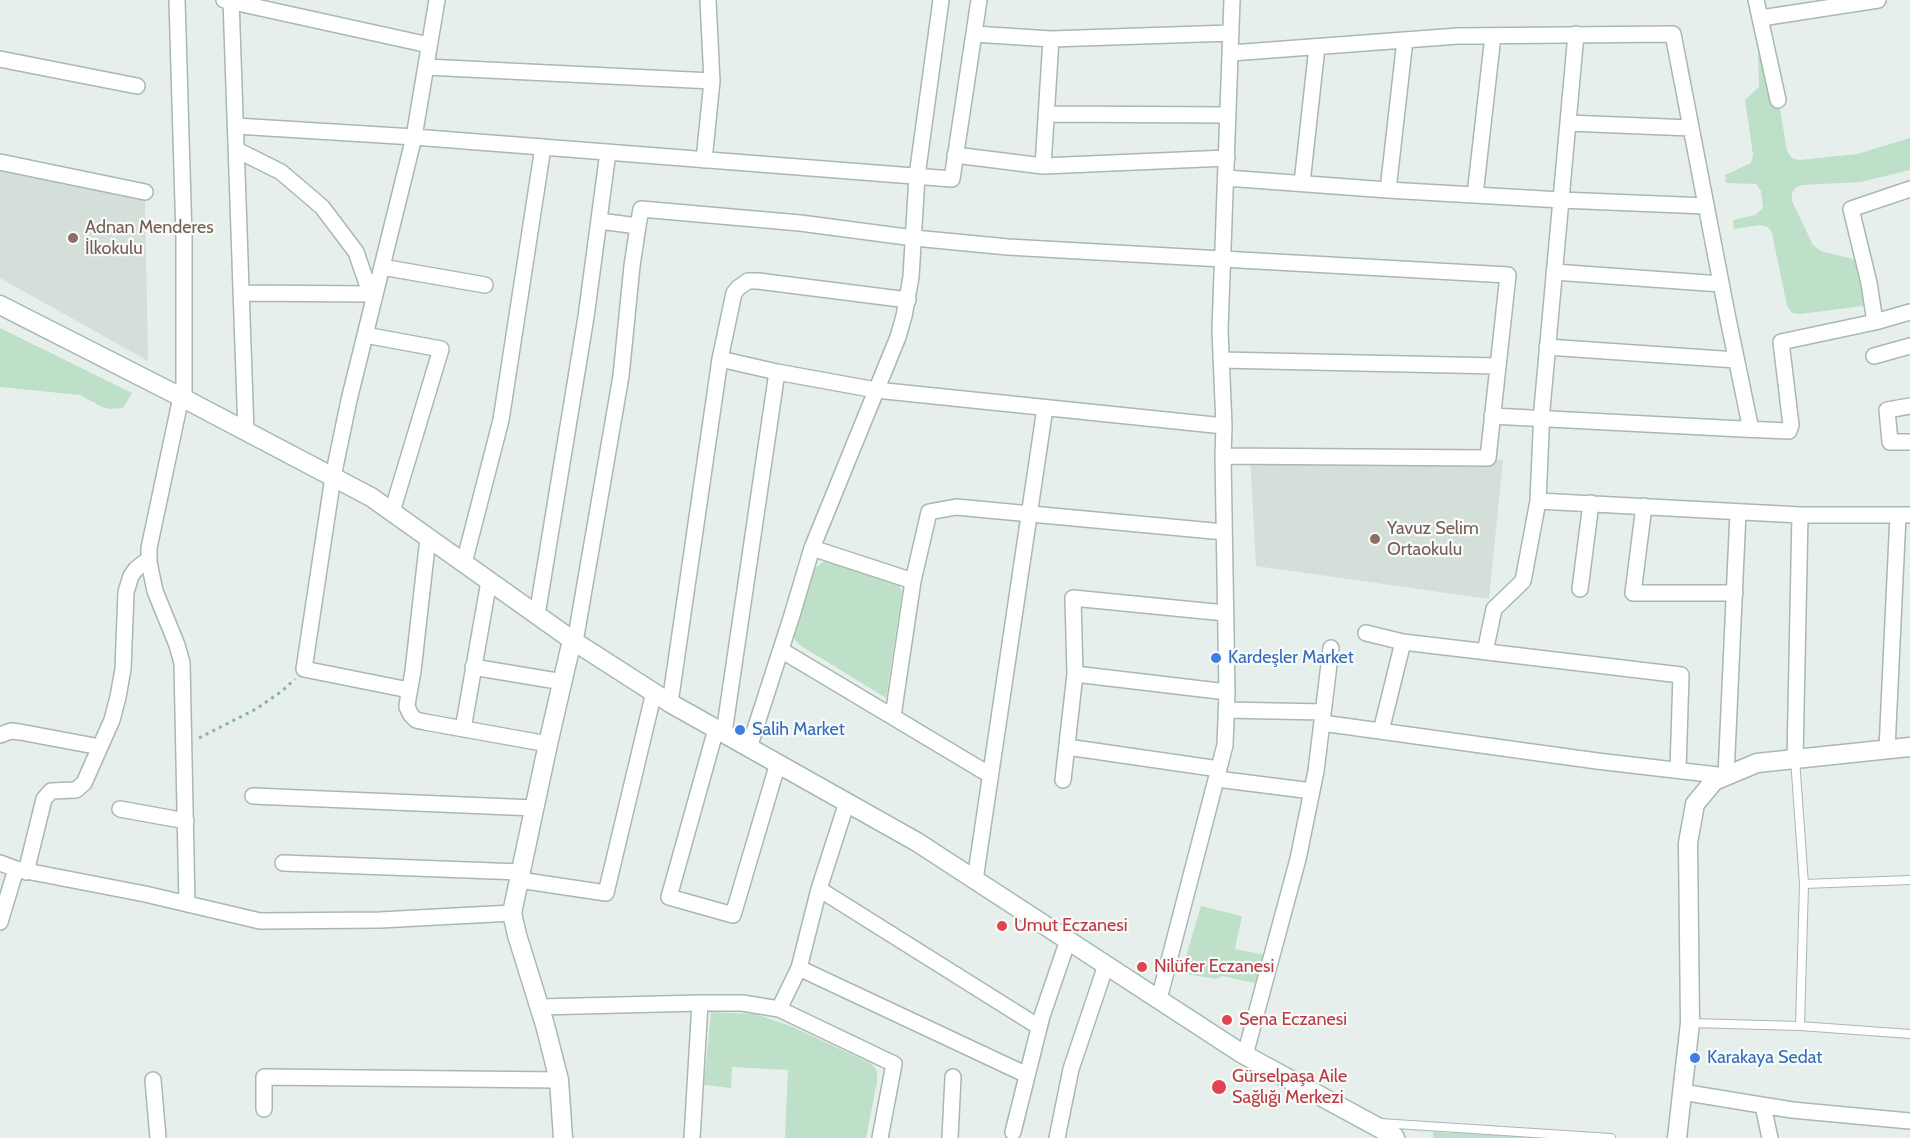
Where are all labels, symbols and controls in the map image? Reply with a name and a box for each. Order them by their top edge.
place label: Adnan Menderes İlkokulu [85,217,214,260]
marker: Adnan Menderes İlkokulu [66,231,80,245]
place label: Yavuz Selim Ortaokulu [1387,518,1479,560]
marker: Yavuz Selim Ortaokulu [1368,532,1382,546]
place label: Kardeşler Market [1228,647,1354,669]
marker: Kardeşler Market [1209,651,1223,665]
place label: Salih Market [752,719,845,741]
marker: Salih Market [733,723,747,737]
place label: Umut Eczanesi [1014,915,1128,937]
marker: Umut Eczanesi [995,919,1009,933]
place label: Nilüfer Eczanesi [1154,956,1274,978]
marker: Nilüfer Eczanesi [1135,960,1149,974]
place label: Sena Eczanesi [1239,1009,1347,1031]
marker: Sena Eczanesi [1220,1013,1234,1027]
place label: Karakaya Sedat [1707,1047,1822,1069]
marker: Karakaya Sedat [1688,1051,1702,1065]
place label: Gürselpaşa Aile Sağlığı Merkezi [1232,1066,1347,1108]
marker: Gürselpaşa Aile Sağlığı Merkezi [1210,1078,1228,1096]

